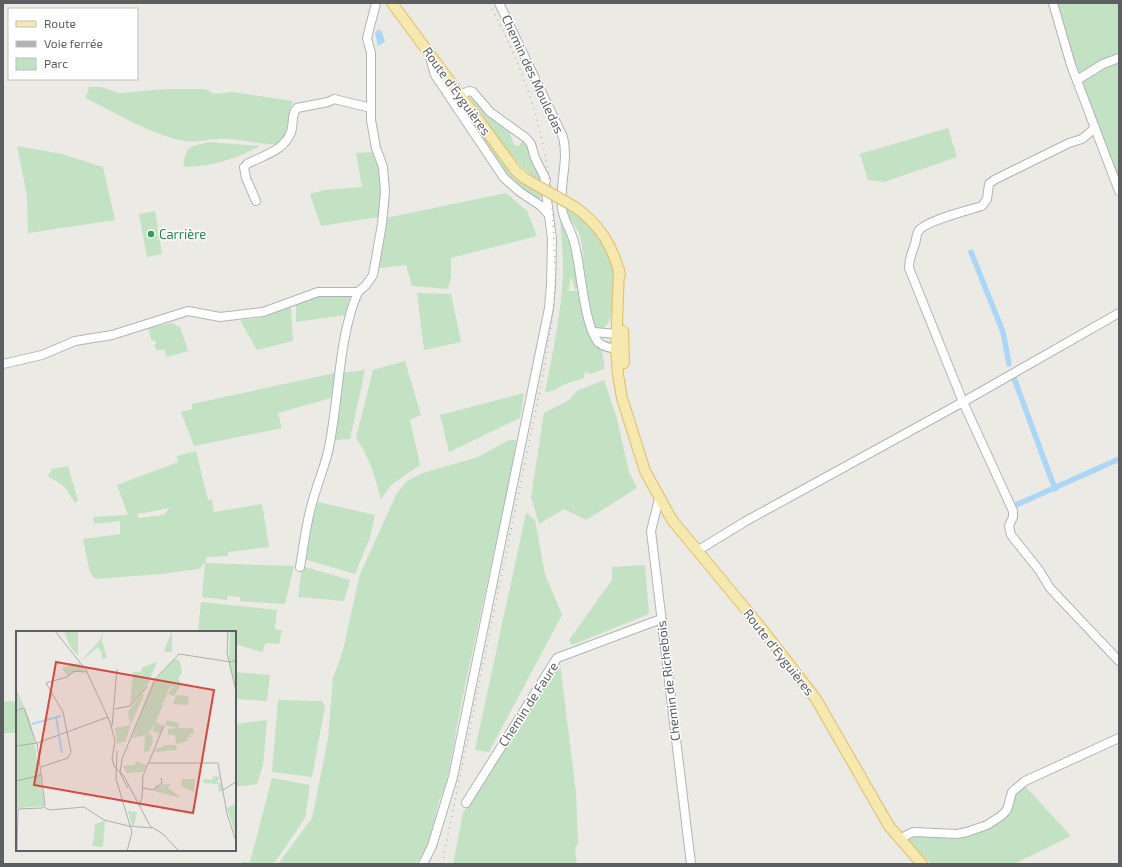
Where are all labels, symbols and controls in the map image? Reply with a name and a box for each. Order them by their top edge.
legend [8,8,138,80]
street label: Chemin des Mouledas [498,12,568,136]
text: Route [44,16,76,30]
text: Voie ferrée [44,36,103,50]
street label: Route d'Eyguières [420,44,494,138]
text: Parc [44,56,68,70]
place label: Carrière [159,226,206,242]
marker: Carrière [146,229,156,239]
street label: Route d'Eyguières [740,606,818,698]
street label: Chemin de Richebois [653,620,683,742]
inset map [16,631,236,851]
street label: Chemin de Faure [495,659,561,749]

